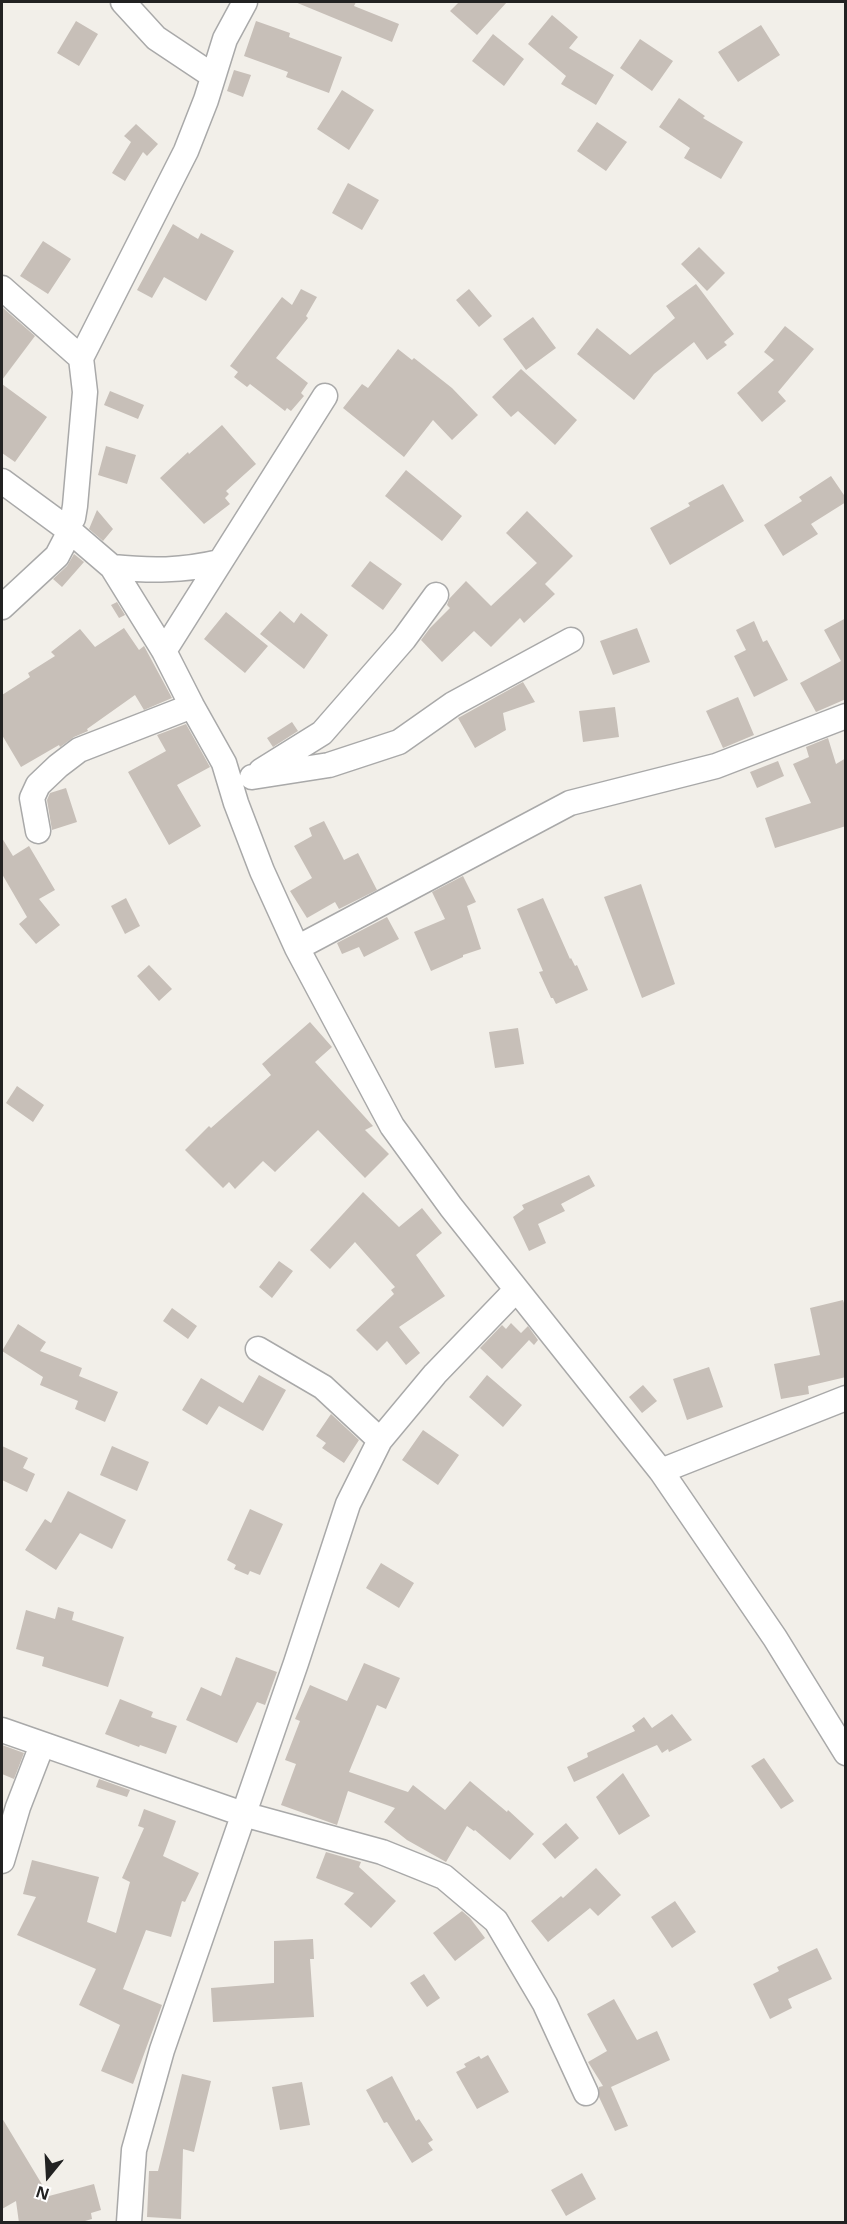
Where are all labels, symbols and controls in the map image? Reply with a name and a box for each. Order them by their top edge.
north arrow [18,2146,78,2206]
text: N [33,2181,52,2206]

